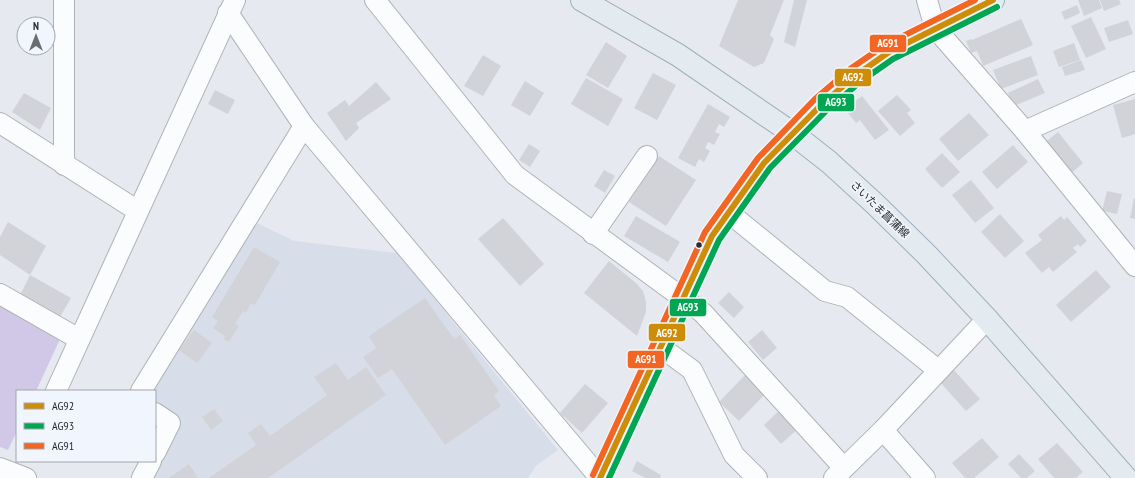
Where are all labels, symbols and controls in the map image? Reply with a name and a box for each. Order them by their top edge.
north arrow [16,16,56,56]
text: N [33,19,39,33]
line badge: AG91 [869,34,907,53]
text: AG91 [876,36,899,50]
line badge: AG92 [834,68,872,87]
text: AG92 [841,70,864,84]
line badge: AG93 [817,93,855,112]
text: AG93 [824,95,847,109]
street label: さいたま菖蒲線 [848,177,912,241]
unlabelled marker [694,240,704,250]
line badge: AG93 [669,298,707,317]
text: AG93 [676,300,699,314]
line badge: AG92 [648,323,686,342]
text: AG92 [655,326,678,340]
line badge: AG91 [627,350,665,369]
text: AG91 [634,352,657,366]
legend [16,390,156,462]
text: AG92 [52,398,74,413]
text: AG93 [52,418,74,433]
text: AG91 [52,438,74,453]

